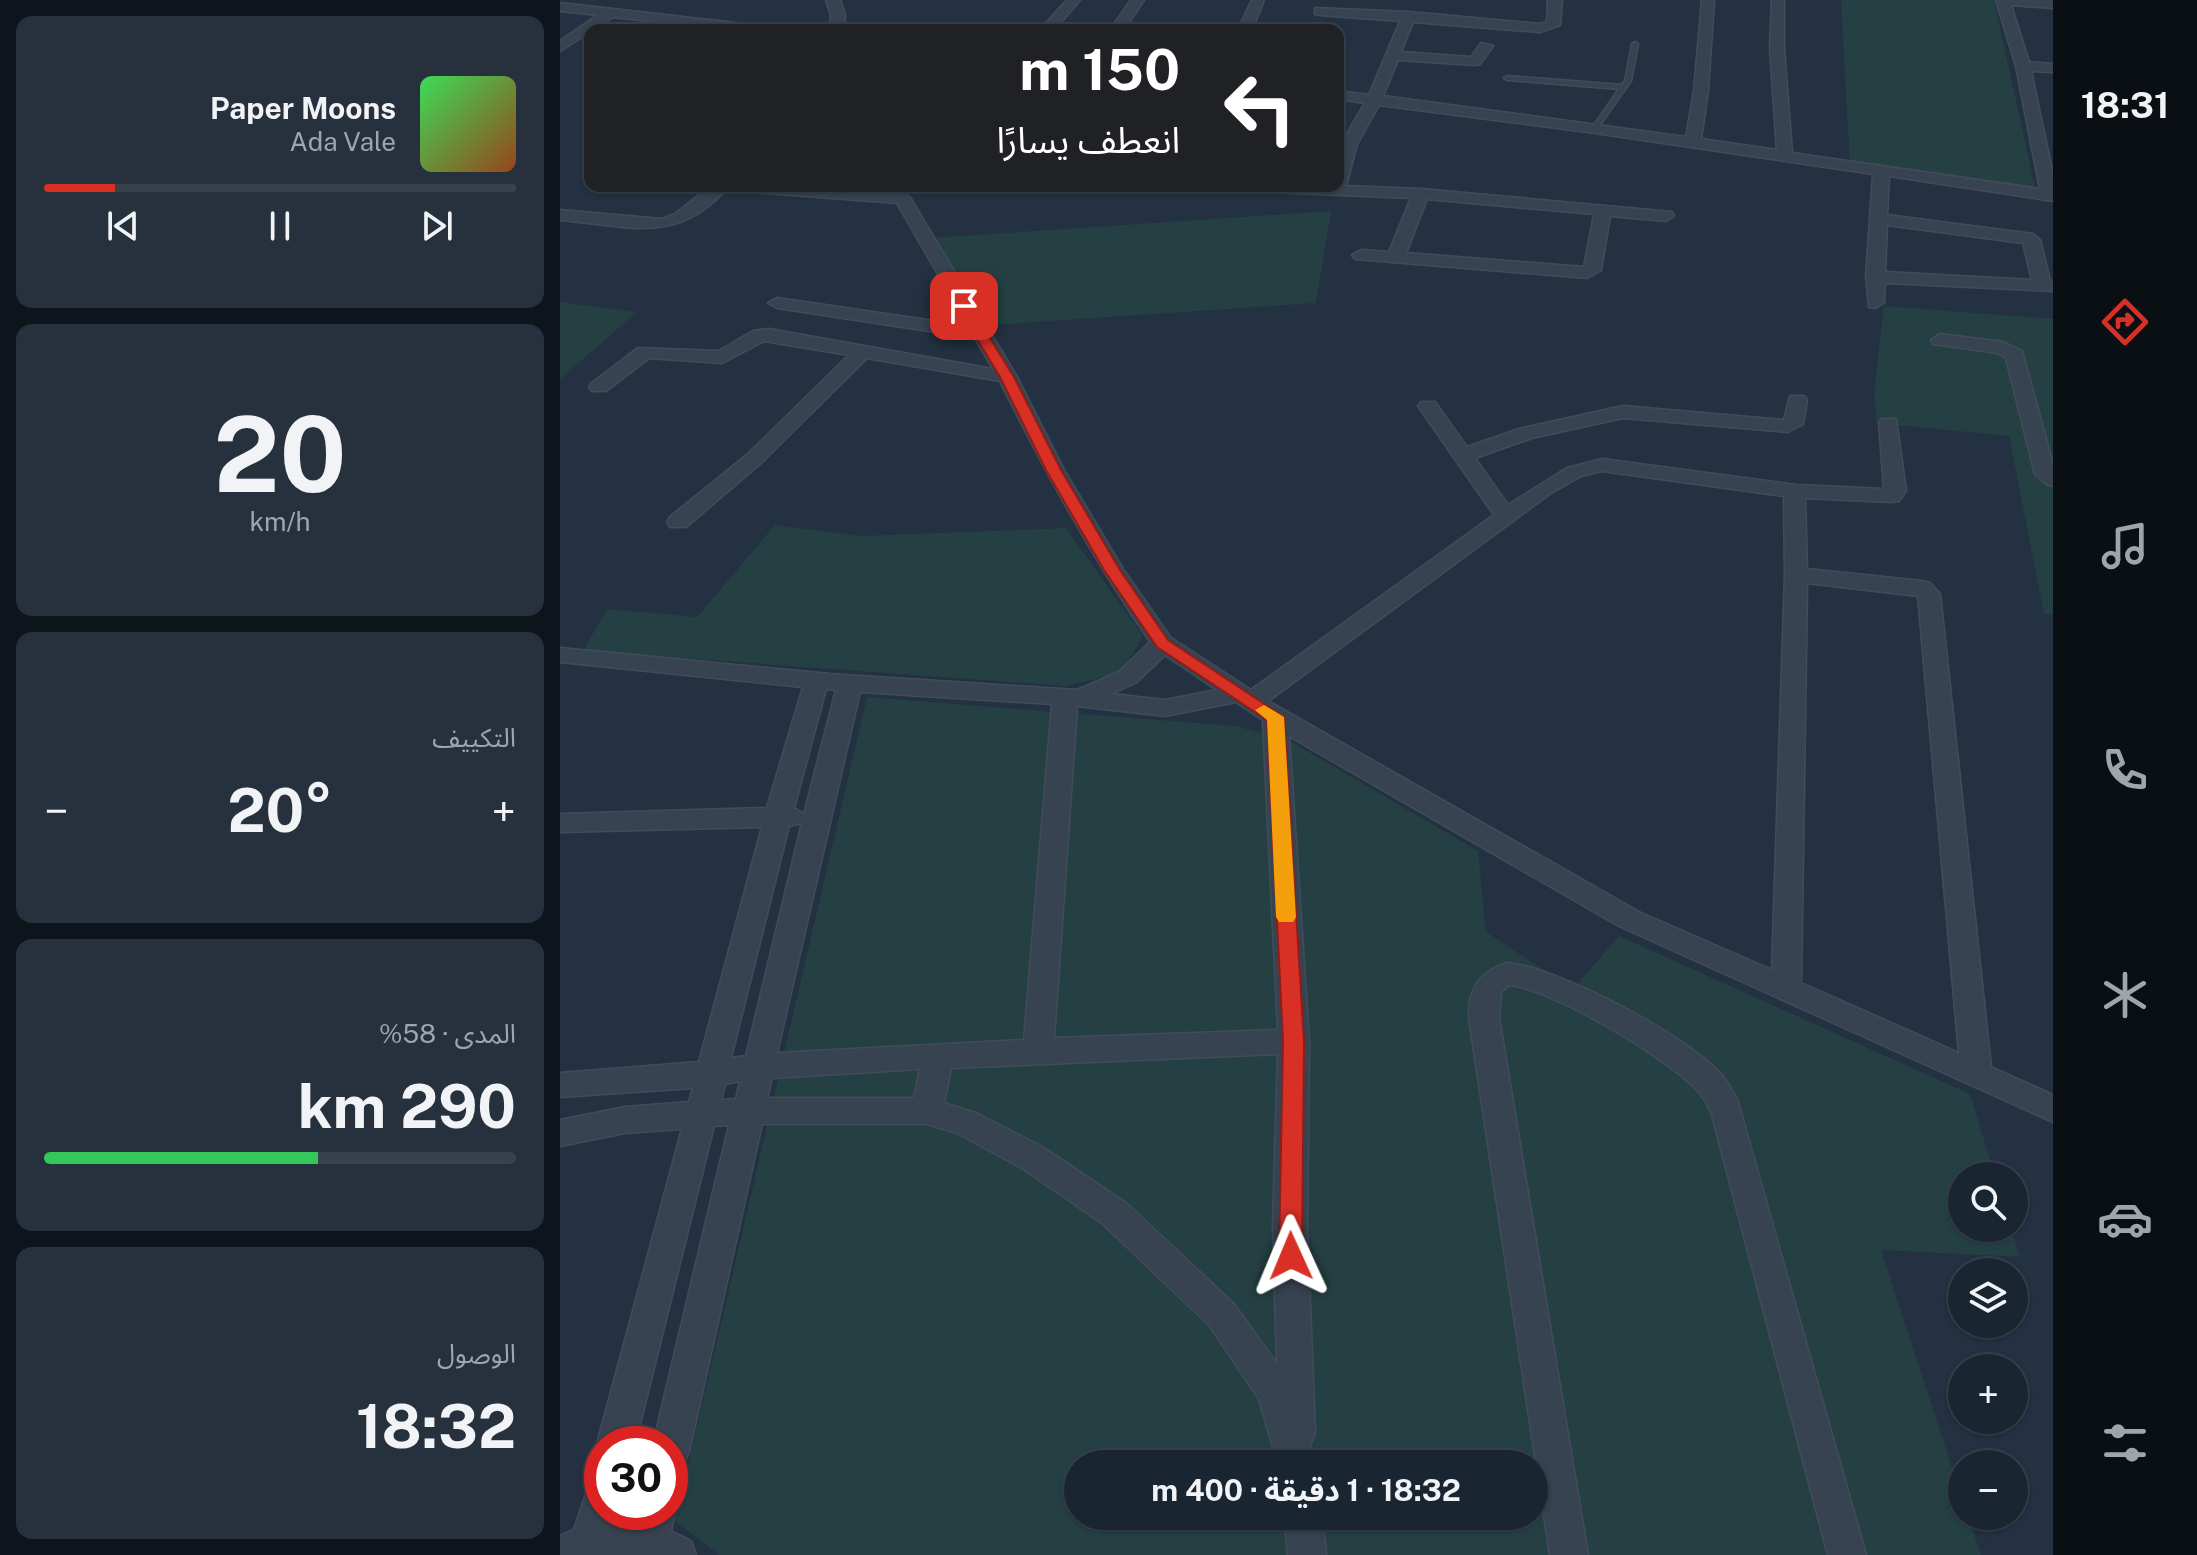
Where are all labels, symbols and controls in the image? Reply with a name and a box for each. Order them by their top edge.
text: 150 m [1019,37,1180,103]
icon: left [1208,56,1312,160]
text: 18:31 [2081,84,2169,126]
text: Paper Moons [210,90,396,126]
text: انعطف يسارًا [996,119,1180,161]
text: Ada Vale [290,126,396,157]
icon: previous [101,204,145,248]
icon: pause [258,204,302,248]
icon: next [415,204,459,248]
pin [930,272,998,340]
icon: arrive [942,284,986,328]
icon: directions [2097,294,2153,350]
text: 20 [213,393,347,515]
text: km/h [249,506,311,537]
icon: music [2097,518,2153,574]
text: التكييف [432,722,516,753]
icon: phone [2097,742,2153,798]
text: 20° [227,775,333,846]
text: − [44,785,68,837]
text: + [492,785,516,837]
icon: climate [2097,967,2153,1023]
text: المدى · 58% [379,1018,516,1049]
text: 290 km [298,1071,516,1142]
map controls [1948,1162,2028,1530]
button: search [1948,1162,2028,1242]
icon: car [2097,1191,2153,1247]
position arrow [1249,1214,1333,1298]
button: layers [1948,1258,2028,1338]
text: الوصول [437,1338,516,1369]
button: + [1948,1354,2028,1434]
text: 18:32 [356,1391,516,1462]
icon: filters [2097,1415,2153,1471]
speed limit sign: 30 [584,1426,688,1530]
button: − [1948,1450,2028,1530]
text: 18:32 · 1 دقيقة · 400 m [1151,1472,1461,1508]

